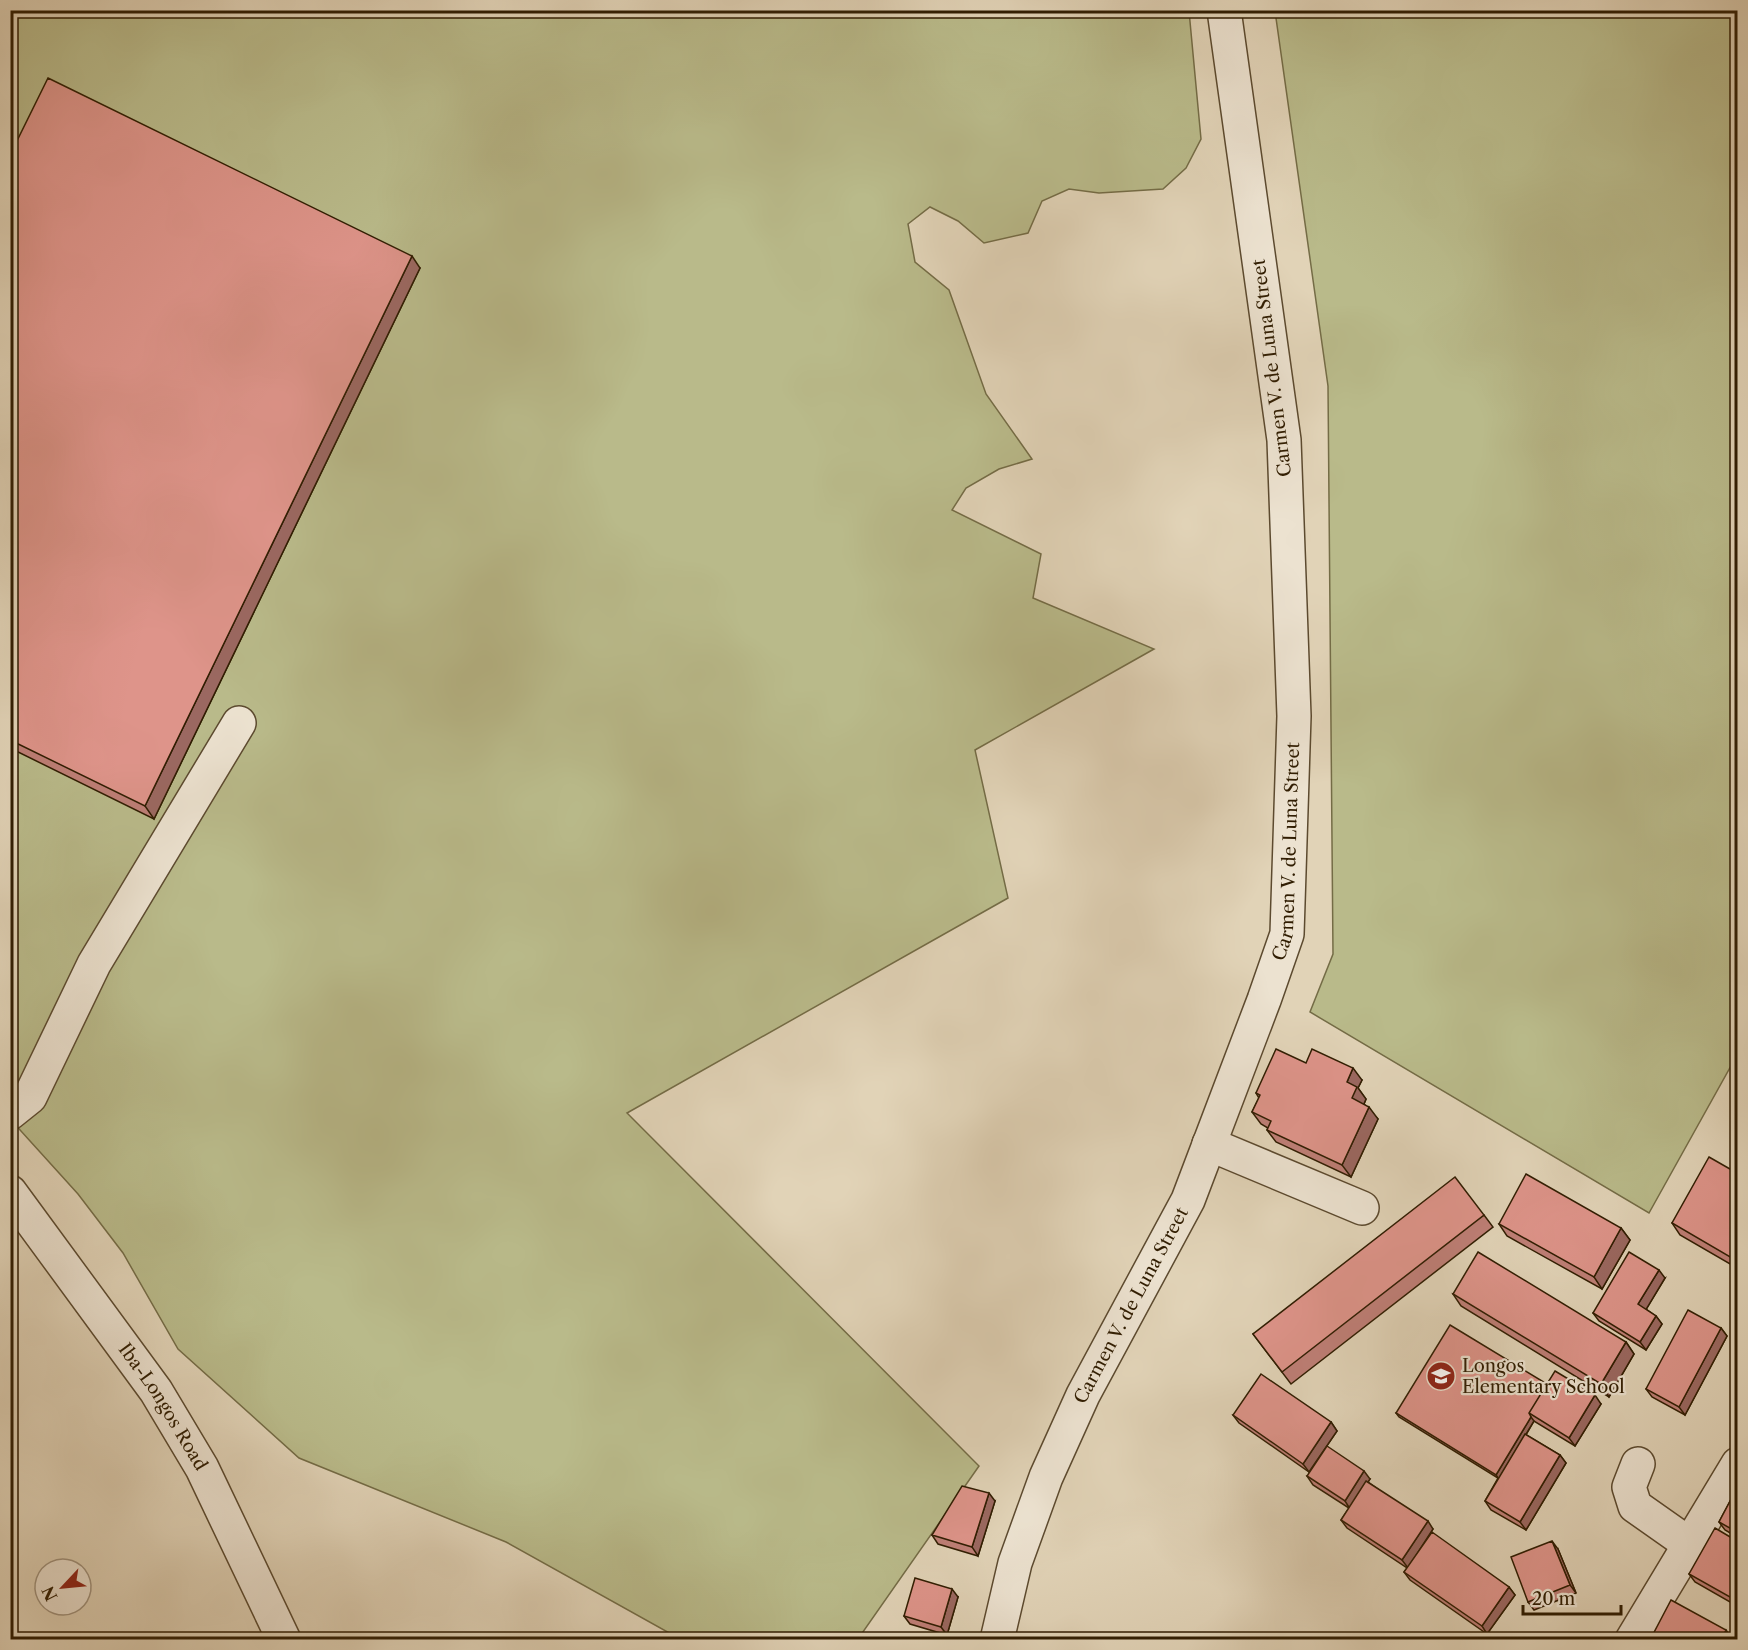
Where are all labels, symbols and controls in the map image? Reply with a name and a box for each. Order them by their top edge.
street label: Carmen V. de Luna Street [1248,257,1296,478]
street label: Carmen V. de Luna Street [1268,741,1304,964]
street label: Carmen V. de Luna Street [1070,1203,1193,1407]
street label: Iba-Longos Road [114,1339,212,1475]
place label: Longos Elementary School [1462,1355,1625,1398]
school or university icon: Longos Elementary School [1425,1360,1457,1392]
north arrow [33,1557,93,1617]
scale bar [1523,1578,1620,1616]
text: N [37,1583,62,1604]
text: 20 m [1532,1588,1576,1610]

